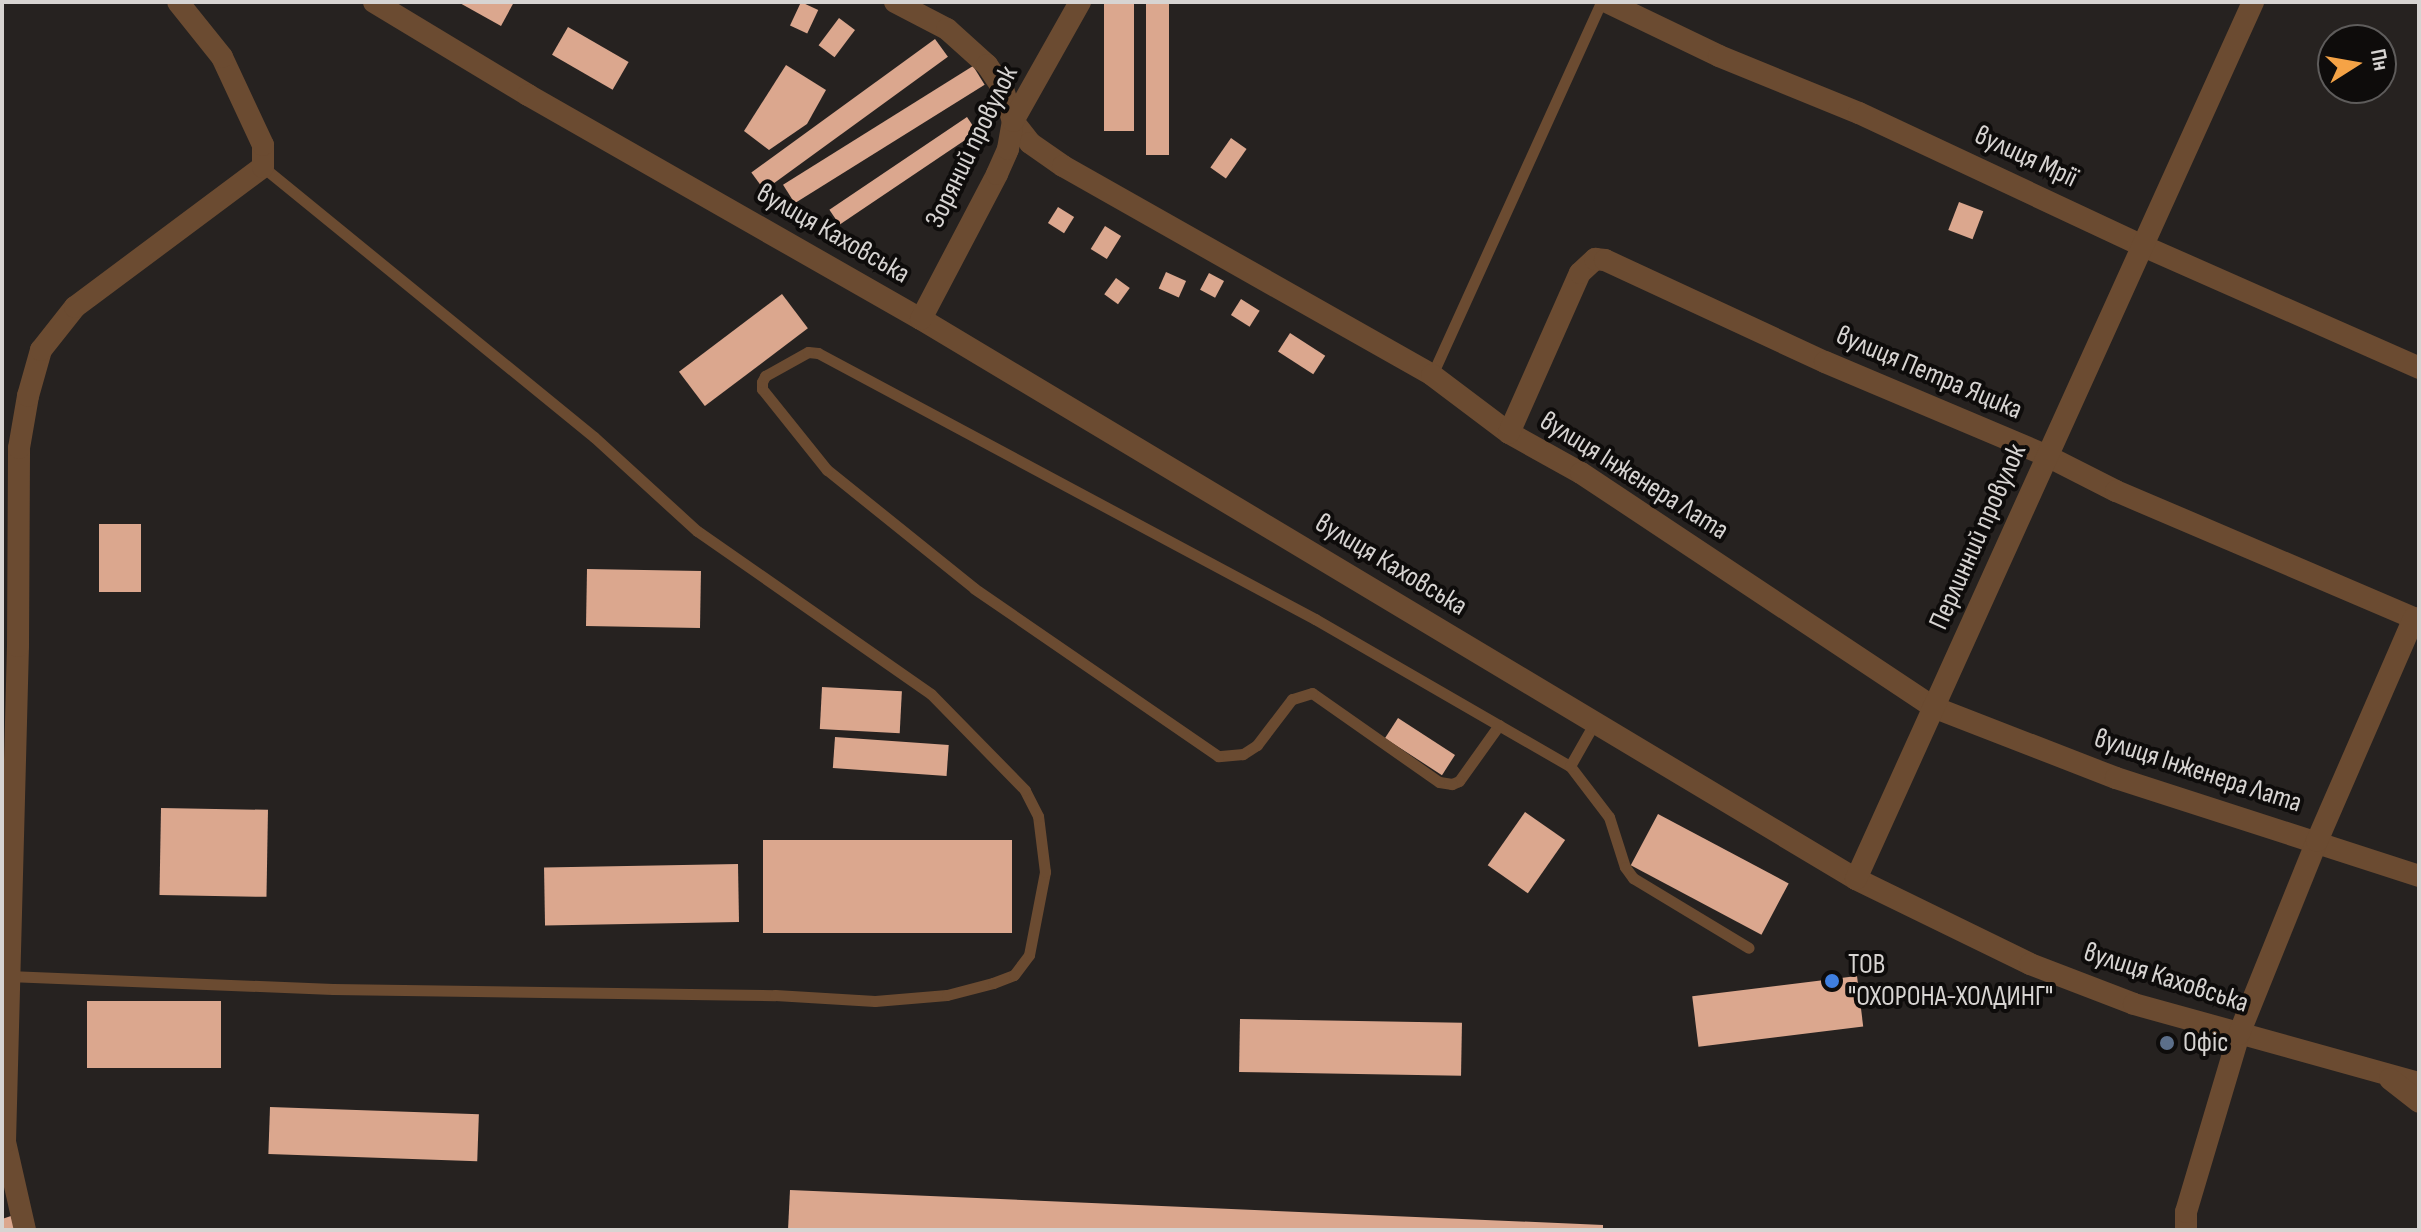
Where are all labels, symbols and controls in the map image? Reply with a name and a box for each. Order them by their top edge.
north arrow [2317,24,2397,104]
text: Пн [2364,47,2394,73]
street label: Зоряний провулок [918,61,1026,233]
street label: вулиця Мрії [1969,119,2083,195]
street label: вулиця Каховська [751,177,915,291]
street label: вулиця Петра Яцика [1831,319,2027,427]
street label: вулиця Інженера Лата [1533,404,1735,548]
street label: Перлинний провулок [1922,439,2034,635]
street label: вулиця Каховська [1309,507,1473,623]
street label: вулиця Інженера Лата [2090,722,2306,820]
street label: вулиця Каховська [2079,936,2253,1020]
place label: ТОВ "ОХОРОНА-ХОЛДИНГ" [1848,948,2053,1014]
marker: ТОВ "ОХОРОНА-ХОЛДИНГ" [1823,972,1841,990]
place label: Офіс [2183,1026,2228,1060]
marker: Офіс [2158,1034,2176,1052]

